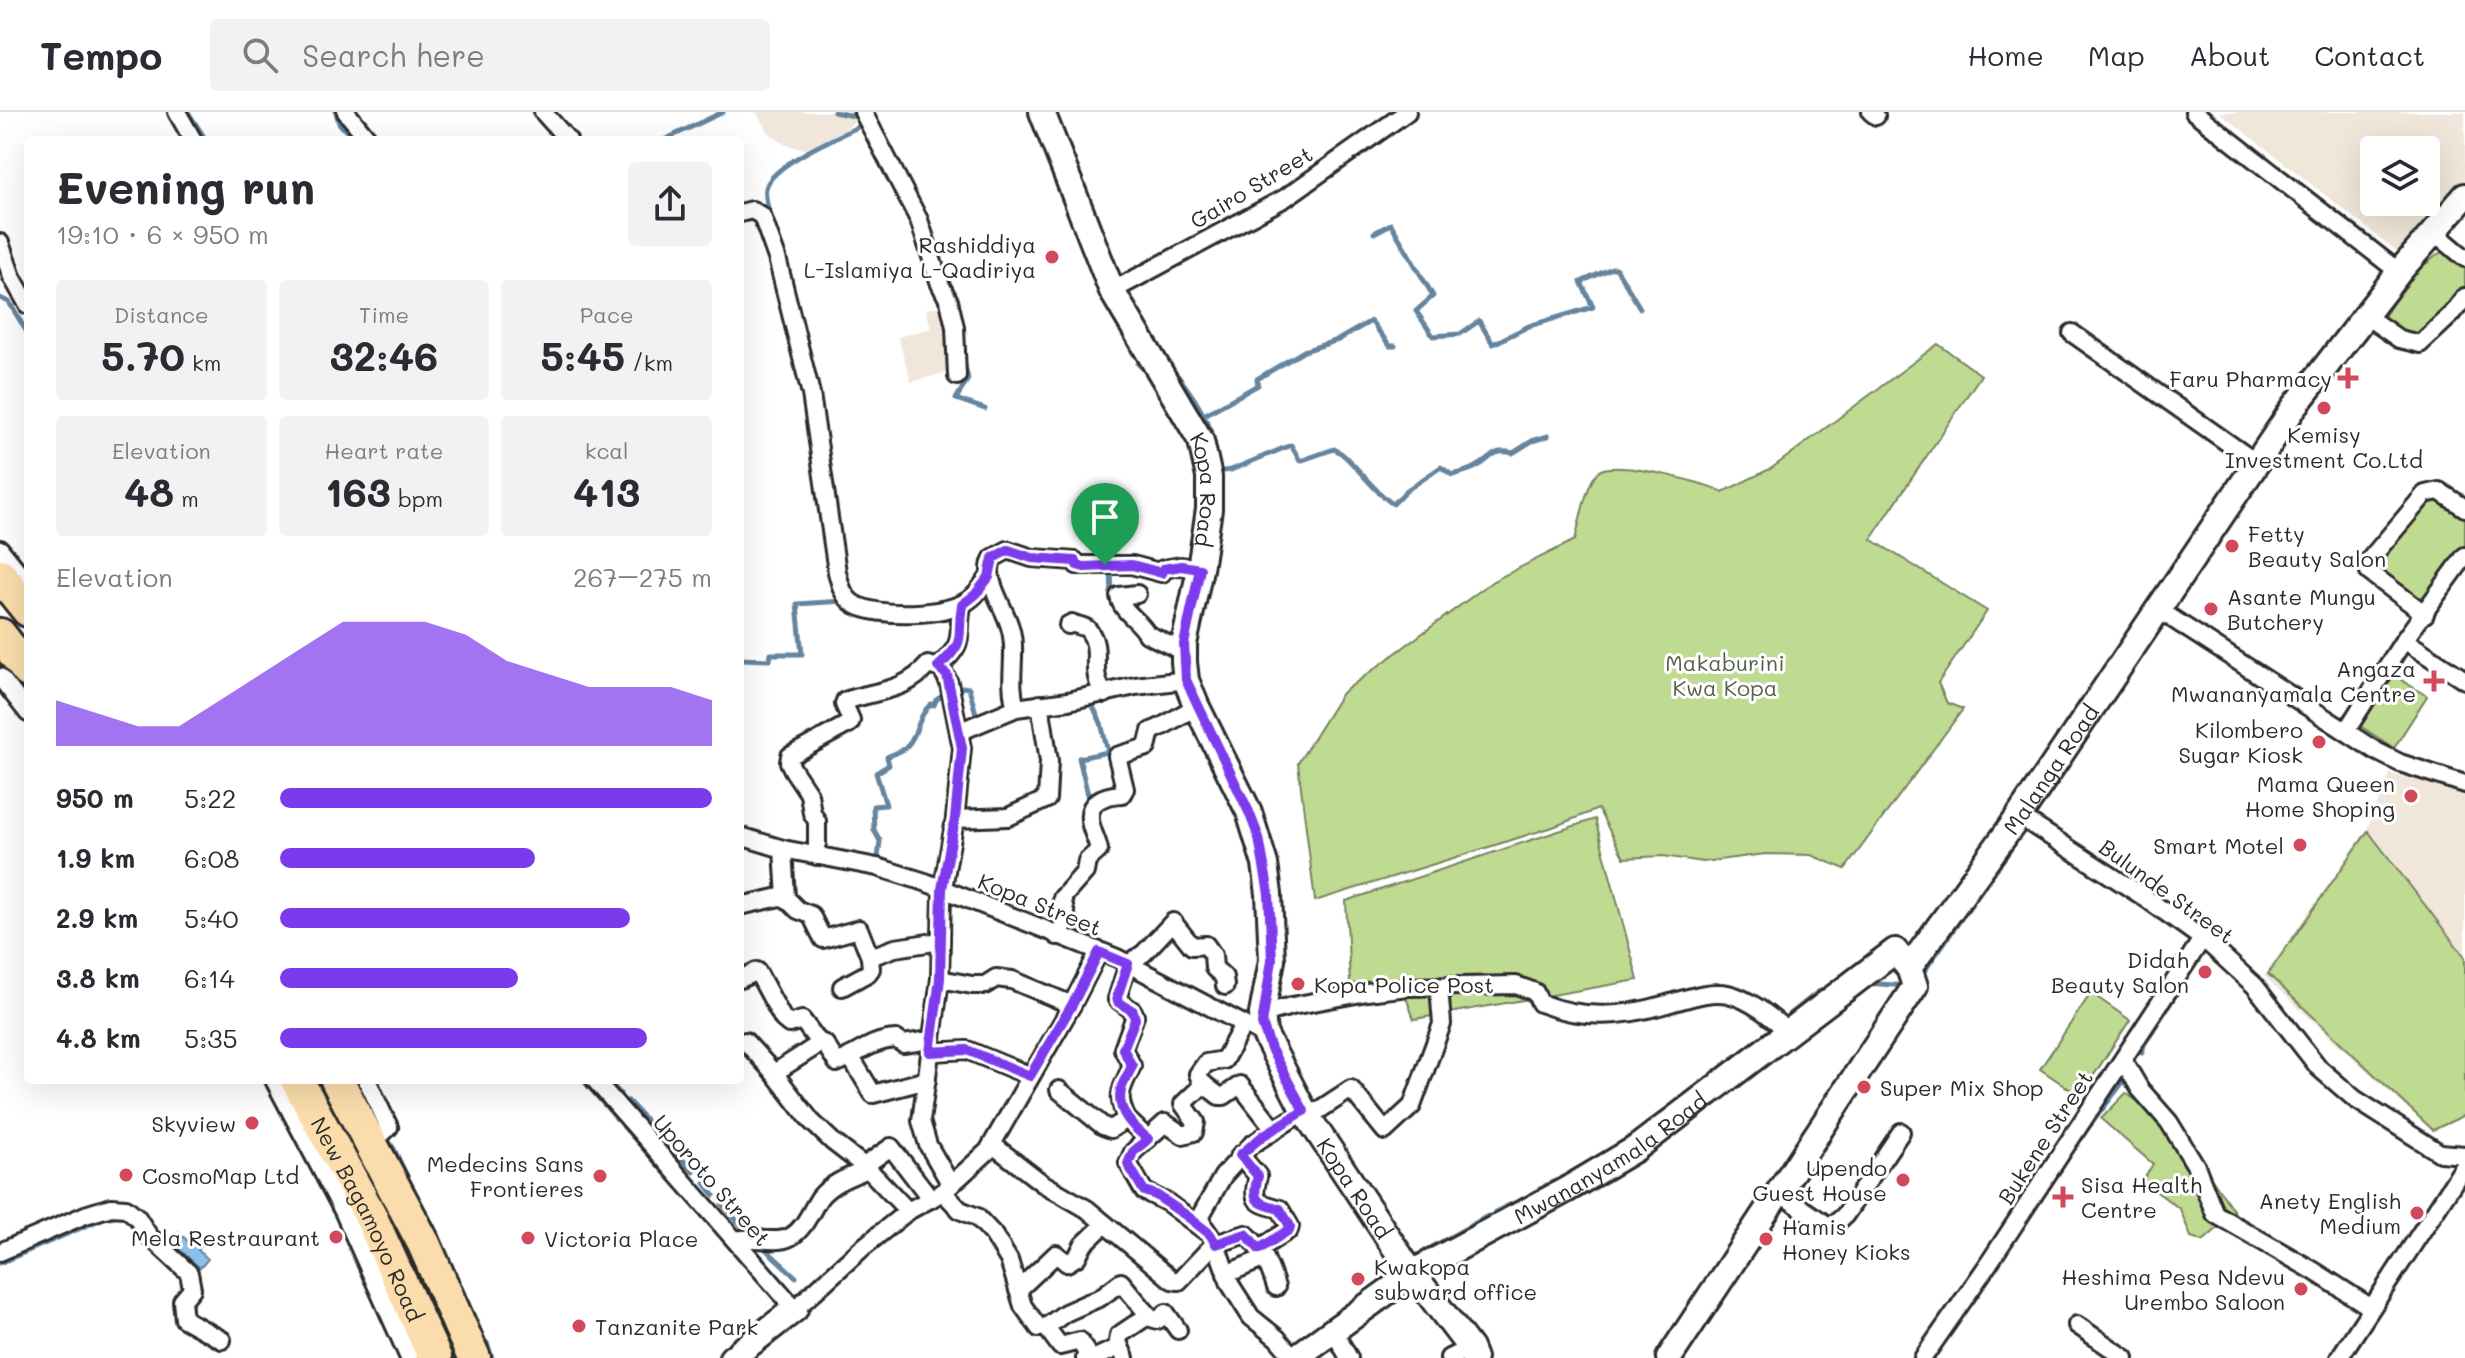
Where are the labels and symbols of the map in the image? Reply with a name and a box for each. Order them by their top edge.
street label: Gairo Street [1184,139,1318,235]
place label: Rashiddiya L-Islamiya L-Qadiriya [804,230,1036,284]
marker: Rashiddiya L-Islamiya L-Qadiriya [1043,248,1061,266]
place label: Faru Pharmacy [2170,364,2332,393]
marker: Faru Pharmacy [2339,369,2357,387]
marker: Kemisy Investment Co.Ltd [2315,399,2333,417]
place label: Kemisy Investment Co.Ltd [2225,420,2423,474]
street label: Kopa Road [1184,426,1224,549]
pin [1071,483,1139,565]
place label: Fetty Beauty Salon [2248,519,2386,573]
marker: Fetty Beauty Salon [2223,537,2241,555]
place label: Asante Mungu Butchery [2227,582,2376,636]
marker: Asante Mungu Butchery [2202,600,2220,618]
park label: Makaburini Kwa Kopa [1665,648,1785,702]
place label: Angaza Mwananyamala Centre [2171,654,2416,708]
marker: Angaza Mwananyamala Centre [2423,670,2445,692]
street label: Malanga Road [1996,698,2105,840]
place label: Kilombero Sugar Kiosk [2179,715,2303,769]
marker: Kilombero Sugar Kiosk [2310,733,2328,751]
place label: Mama Queen Home Shoping [2245,769,2395,823]
marker: Mama Queen Home Shoping [2402,787,2420,805]
place label: Smart Motel [2153,831,2284,860]
street label: Bulunde Street [2094,832,2240,950]
marker: Smart Motel [2291,836,2309,854]
street label: Kopa Street [974,866,1106,942]
place label: Didah Beauty Salon [2051,945,2189,999]
marker: Didah Beauty Salon [2196,963,2214,981]
place label: Kopa Police Post [1314,970,1494,999]
marker: Kopa Police Post [1289,975,1307,993]
street label: Bukene Street [1991,1065,2099,1209]
place label: Super Mix Shop [1880,1073,2044,1102]
marker: Super Mix Shop [1855,1078,1873,1096]
street label: Mwananyamala Road [1508,1085,1712,1230]
street label: Uporoto Street [647,1108,777,1252]
place label: Skyview [151,1109,236,1138]
street label: New Bagamoyo Road [305,1111,431,1326]
marker: Skyview [243,1114,261,1132]
street label: Kopa Road [1311,1132,1399,1244]
place label: Medecins Sans Frontieres [427,1149,584,1203]
place label: Upendo Guest House [1753,1153,1887,1207]
place label: CosmoMap Ltd [142,1161,299,1190]
marker: CosmoMap Ltd [117,1166,135,1184]
marker: Medecins Sans Frontieres [591,1167,609,1185]
place label: Sisa Health Centre [2081,1170,2202,1224]
marker: Upendo Guest House [1894,1171,1912,1189]
marker: Sisa Health Centre [2052,1186,2074,1208]
place label: Anety English Medium [2259,1186,2401,1240]
marker: Anety English Medium [2408,1204,2426,1222]
place label: Hamis Honey Kioks [1782,1212,1911,1266]
place label: Mela Restraurant [131,1223,320,1252]
place label: Victoria Place [544,1224,698,1253]
marker: Mela Restraurant [327,1228,345,1246]
marker: Victoria Place [519,1229,537,1247]
marker: Hamis Honey Kioks [1757,1230,1775,1248]
place label: Kwakopa subward office [1374,1252,1537,1306]
place label: Heshima Pesa Ndevu Urembo Saloon [2062,1262,2285,1316]
marker: Kwakopa subward office [1349,1270,1367,1288]
marker: Heshima Pesa Ndevu Urembo Saloon [2292,1280,2310,1298]
place label: Tanzanite Park [595,1312,758,1341]
marker: Tanzanite Park [570,1317,588,1335]

